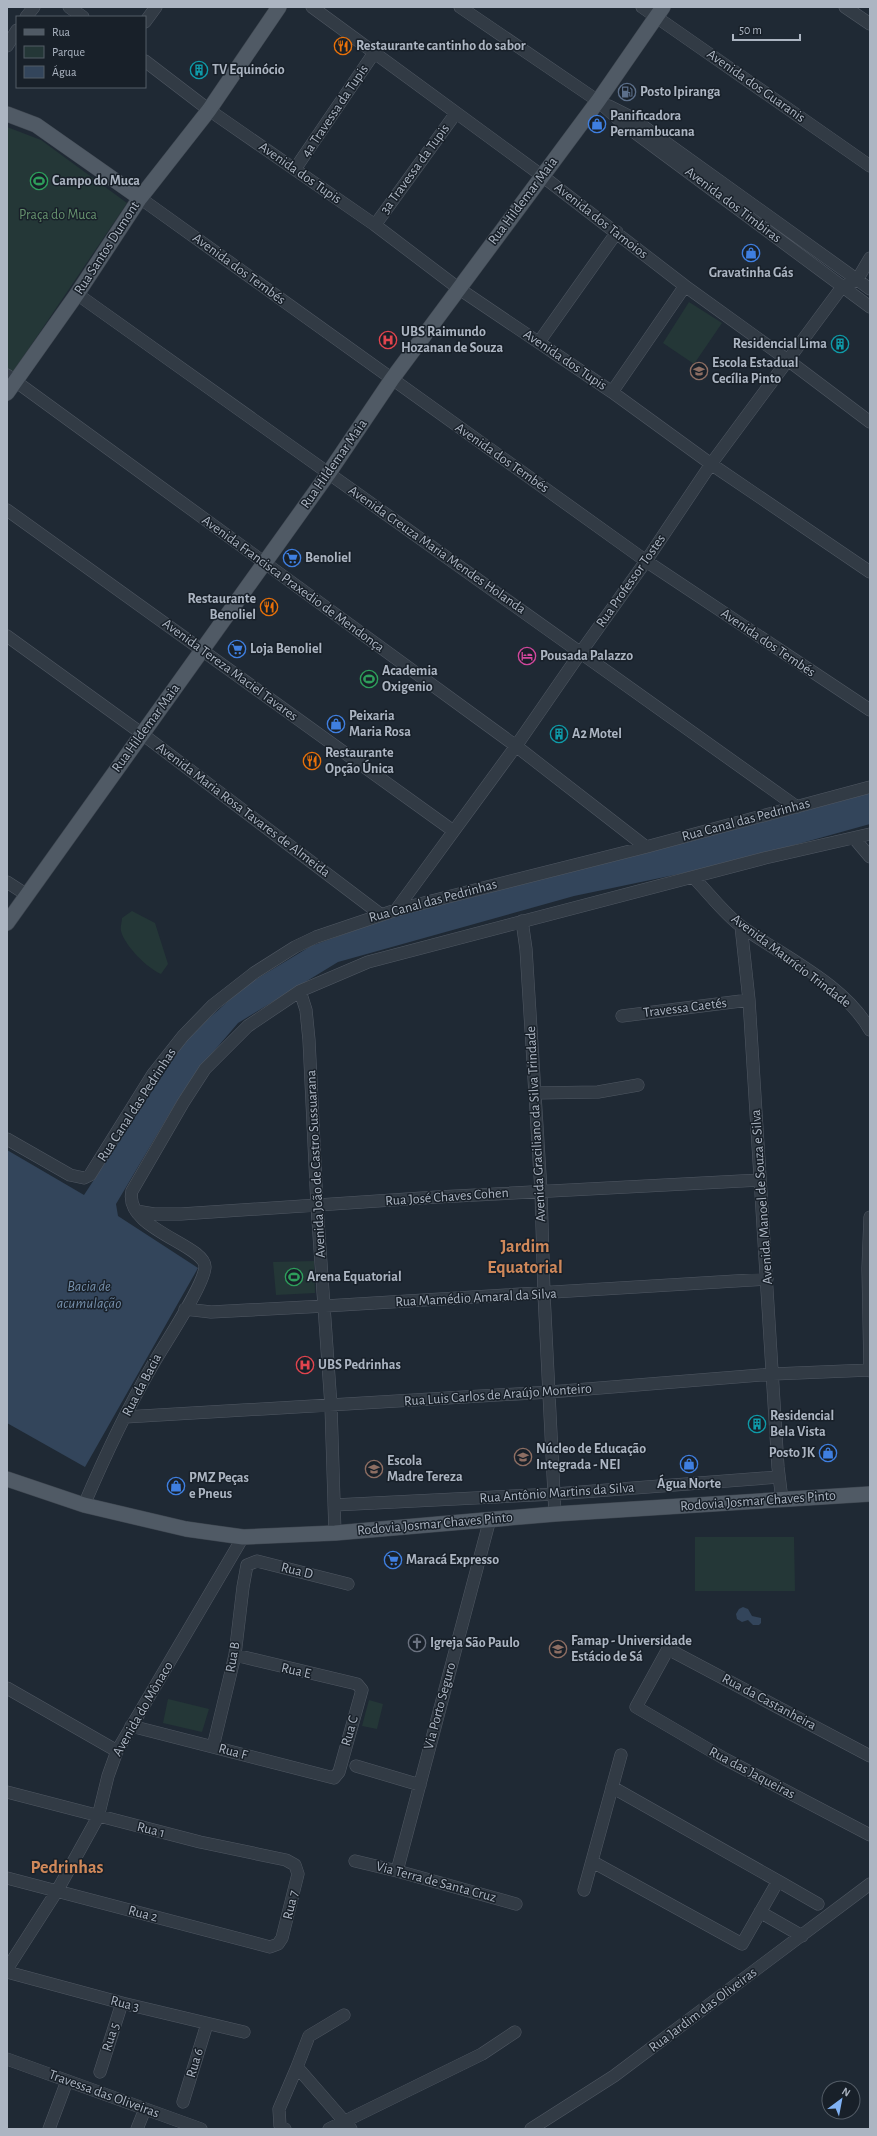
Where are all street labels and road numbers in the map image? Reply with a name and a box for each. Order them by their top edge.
street label: Avenida dos Guaranis [704,47,808,125]
street label: 4a Travessa da Tupis [299,62,371,160]
street label: 3a Travessa da Tupis [378,122,452,216]
street label: Avenida dos Tupis [256,139,344,207]
street label: Rua Hildemar Maia [486,154,561,247]
street label: Avenida dos Timbiras [682,164,784,246]
street label: Avenida dos Tamoios [552,180,650,262]
street label: Rua Santos Dumont [72,199,142,297]
street label: Avenida dos Tembés [190,231,288,307]
street label: Avenida dos Tupis [521,327,609,393]
street label: Rua Hildemar Maia [298,416,370,511]
street label: Avenida dos Tembés [453,421,551,495]
street label: Avenida Creuza Maria Mendes Holanda [346,483,529,617]
street label: Avenida Francisca Praxedio de Mendonça [199,513,387,655]
street label: Rua Professor Tostes [594,532,668,630]
street label: Avenida dos Tembés [718,606,818,680]
street label: Avenida Tereza Maciel Tavares [160,616,300,724]
street label: Rua Hildemar Maia [109,681,183,775]
street label: Avenida Maria Rosa Tavares de Almeida [153,740,333,880]
street label: Rua Canal das Pedrinhas [680,796,812,844]
street label: Rua Canal das Pedrinhas [367,877,499,925]
street label: Avenida Maurício Trindade [729,912,853,1010]
street label: Travessa Caetés [642,996,728,1020]
street label: Avenida Graciliano da Silva Trindade [524,1026,548,1222]
street label: Rua Canal das Pedrinhas [95,1046,179,1164]
street label: Avenida João de Castro Sussuarana [304,1069,328,1258]
street label: Avenida Manoel de Souza e Silva [749,1108,775,1285]
street label: Rua José Chaves Cohen [385,1186,509,1208]
street label: Rua Mamédio Amaral da Silva [395,1287,558,1309]
street label: Rua da Bacia [120,1351,165,1419]
street label: Rua Luis Carlos de Araújo Monteiro [404,1381,593,1409]
street label: Rua Antônio Martins da Silva [479,1481,636,1505]
street label: Rodovia Josmar Chaves Pinto [680,1489,837,1513]
street label: Rodovia Josmar Chaves Pinto [357,1510,514,1538]
street label: Rua D [280,1560,314,1582]
street label: Rua B [223,1641,243,1673]
street label: Avenida do Mônaco [110,1659,176,1759]
street label: Rua E [280,1661,313,1681]
street label: Via Porto Seguro [422,1661,458,1751]
street label: Rua da Castanheira [720,1671,819,1733]
street label: Rua C [339,1714,361,1748]
street label: Rua F [217,1741,250,1763]
street label: Rua das Jaqueiras [707,1744,797,1802]
street label: Rua 1 [136,1820,166,1840]
street label: Via Terra de Santa Cruz [374,1859,498,1905]
street label: Rua 7 [281,1889,301,1921]
street label: Rua 2 [127,1903,159,1925]
street label: Rua Jardim das Oliveiras [646,1965,760,2055]
street label: Rua 3 [109,1994,141,2014]
street label: Rua 5 [100,2021,122,2053]
street label: Rua 6 [184,2047,206,2079]
street label: Travessa das Oliveiras [47,2068,161,2120]

